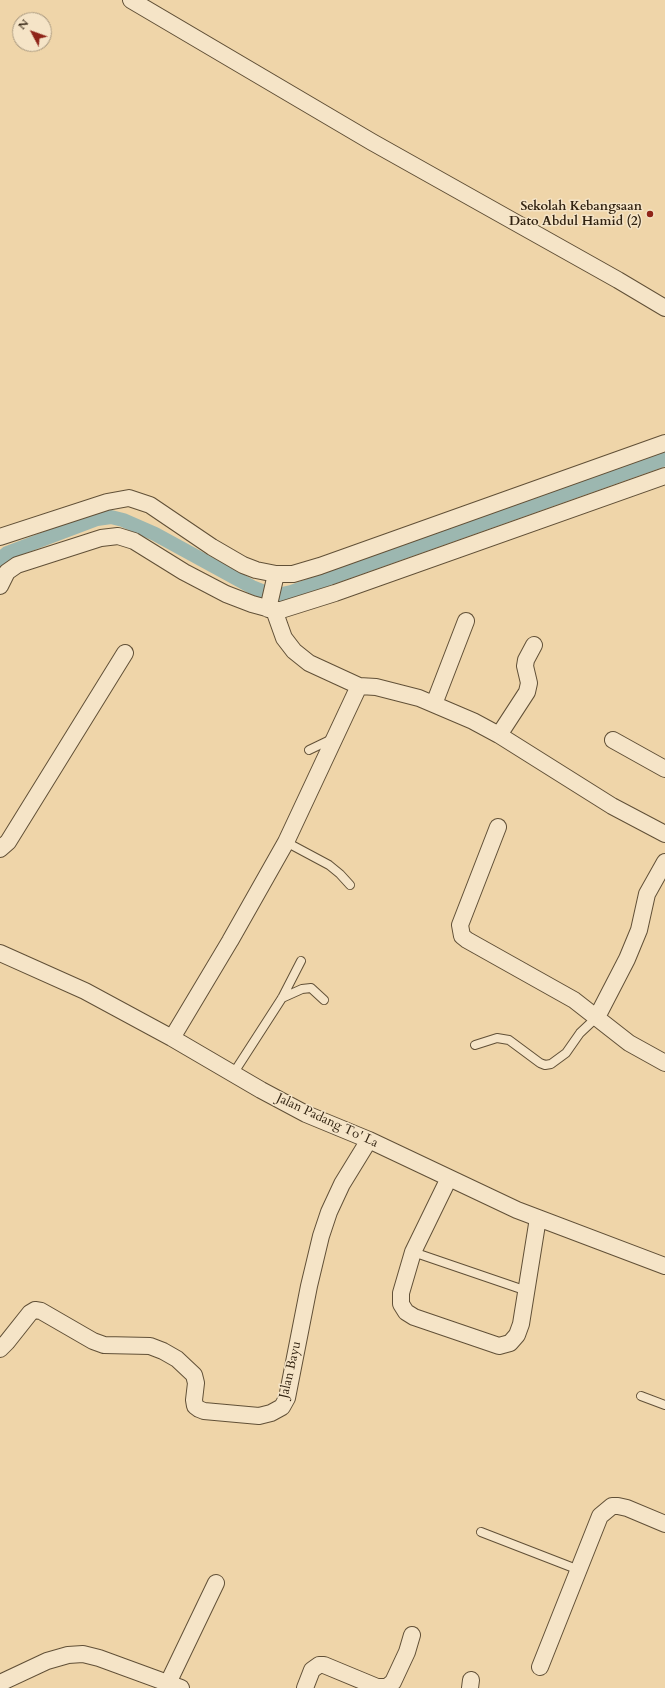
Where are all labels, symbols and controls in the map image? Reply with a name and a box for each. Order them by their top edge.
north arrow [12,12,52,52]
text: N [15,16,32,33]
place label: Sekolah Kebangsaan Dato Abdul Hamid (2) [509,199,642,230]
marker: Sekolah Kebangsaan Dato Abdul Hamid (2) [645,209,655,219]
street label: Jalan Padang To' La [274,1091,380,1151]
street label: Jalan Bayu [277,1340,305,1400]

